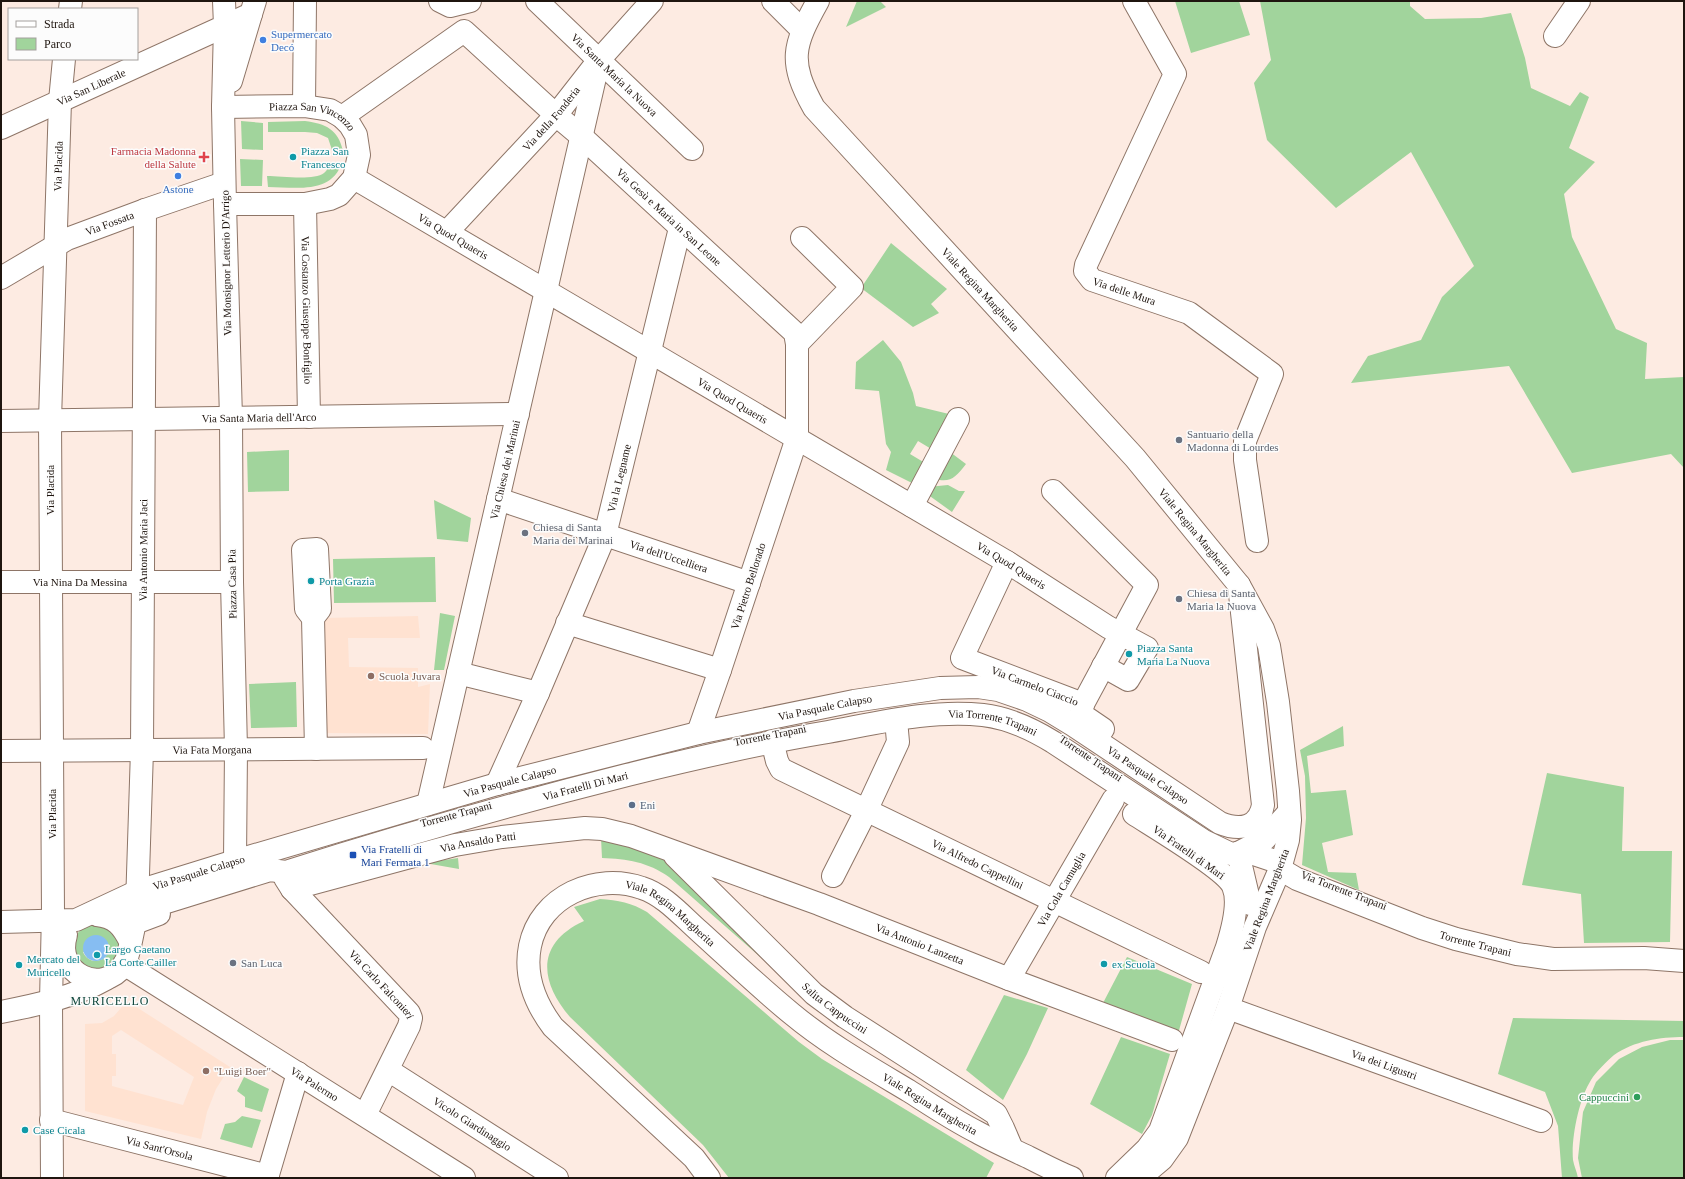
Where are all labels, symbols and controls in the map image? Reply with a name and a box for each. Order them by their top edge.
legend [8,8,138,60]
text: Strada [44,17,75,31]
place label: Supermercato Decó [271,28,333,53]
street label: Via Santa Maria la Nuova [569,31,660,119]
marker: Supermercato Decó [258,35,268,45]
text: Parco [44,37,71,51]
street label: Via San Liberale [55,66,127,108]
street label: Via della Fonderia [520,84,582,153]
street label: Piazza San Vincenzo [269,100,358,133]
street label: Via Placida [51,141,65,192]
place label: Farmacia Madonna della Salute [111,145,196,170]
place label: Piazza San Francesco [301,145,349,170]
marker: Farmacia Madonna della Salute [199,152,209,162]
marker: Piazza San Francesco [288,152,298,162]
street label: Via Gesù e Maria in San Leone [614,166,724,268]
marker: Astone [173,171,183,181]
place label: Astone [162,183,194,195]
street label: Via Monsignor Letterio D'Arrigo [219,190,233,336]
street label: Via Fossata [83,209,136,238]
street label: Via Quod Quaeris [416,211,490,262]
street label: Via Costanzo Giuseppe Bonfiglio [300,236,314,385]
street label: Viale Regina Margherita [939,245,1022,334]
street label: Via delle Mura [1091,275,1158,307]
street label: Via Quod Quaeris [695,375,770,426]
street label: Via Santa Maria dell'Arco [202,411,317,424]
street label: Via Chiesa dei Marinai [488,419,522,521]
place label: Santuario della Madonna di Lourdes [1187,428,1279,453]
marker: Santuario della Madonna di Lourdes [1174,435,1184,445]
street label: Via la Legname [605,443,633,513]
street label: Via Placida [44,465,56,515]
street label: Viale Regina Margherita [1156,486,1234,578]
street label: Via Antonio Maria Jaci [137,499,149,601]
place label: Chiesa di Santa Maria dei Marinai [533,521,613,546]
marker: Chiesa di Santa Maria dei Marinai [520,528,530,538]
street label: Via dell'Uccelliera [628,537,709,575]
street label: Via Quod Quaeris [974,539,1048,592]
street label: Via Pietro Bellorado [728,541,768,631]
street label: Piazza Casa Pia [225,549,239,619]
place label: Porta Grazia [319,575,374,587]
street label: Via Nina Da Messina [33,576,127,588]
marker: Porta Grazia [306,576,316,586]
place label: Chiesa di Santa Maria la Nuova [1187,587,1256,612]
marker: Chiesa di Santa Maria la Nuova [1174,594,1184,604]
place label: Piazza Santa Maria La Nuova [1137,642,1210,667]
marker: Piazza Santa Maria La Nuova [1124,649,1134,659]
street label: Via Carmelo Ciaccio [990,664,1081,708]
place label: Scuola Juvara [379,670,441,682]
marker: Scuola Juvara [366,671,376,681]
street label: Via Pasquale Calapso [777,692,873,722]
street label: Via Torrente Trapani [948,708,1039,738]
street label: Torrente Trapani [733,722,807,748]
street label: Torrente Trapani [1057,732,1125,784]
street label: Via Fata Morgana [172,743,252,756]
street label: Via Pasquale Calapso [1105,743,1191,807]
street label: Via Pasquale Calapso [462,763,558,800]
street label: Via Fratelli Di Mari [541,769,629,803]
street label: Via Placida [46,789,58,839]
street label: Torrente Trapani [419,799,493,829]
place label: Eni [640,799,655,811]
marker: Eni [627,800,637,810]
street label: Via Fratelli di Mari [1151,823,1227,881]
street label: Via Ansaldo Patti [439,830,517,855]
street label: Via Alfredo Cappellini [930,837,1025,891]
place label: Via Fratelli di Mari Fermata 1 [361,843,429,868]
street label: Viale Regina Margherita [1241,847,1291,953]
street label: Via Cola Camuglia [1035,849,1088,929]
marker: Via Fratelli di Mari Fermata 1 [348,850,358,860]
street label: Via Pasquale Calapso [151,852,246,892]
street label: Via Torrente Trapani [1299,868,1389,912]
street label: Viale Regina Margherita [624,878,718,949]
street label: Via Antonio Lanzetta [874,921,966,967]
street label: Torrente Trapani [1438,928,1513,958]
place label: Largo Gaetano La Corte Cailler [105,943,177,968]
street label: Via Carlo Falconieri [347,947,417,1020]
marker: Largo Gaetano La Corte Cailler [92,950,102,960]
place label: Mercato del Muricello [27,953,80,978]
place label: San Luca [241,957,282,969]
marker: San Luca [228,958,238,968]
place label: ex Scuola [1112,958,1155,970]
marker: ex Scuola [1099,959,1109,969]
marker: Mercato del Muricello [14,960,24,970]
street label: Salita Cappuccini [800,980,870,1036]
district label: MURICELLO [71,994,150,1008]
street label: Via dei Ligustri [1350,1047,1419,1082]
street label: Via Palermo [288,1064,341,1104]
place label: "Luigi Boer" [214,1065,271,1077]
marker: "Luigi Boer" [201,1066,211,1076]
street label: Viale Regina Margherita [880,1071,979,1137]
place label: Cappuccini [1579,1091,1629,1103]
marker: Cappuccini [1632,1092,1642,1102]
street label: Vicolo Giardinaggio [431,1095,514,1153]
place label: Case Cicala [33,1124,85,1136]
marker: Case Cicala [20,1125,30,1135]
street label: Via Sant'Orsola [125,1134,194,1162]

